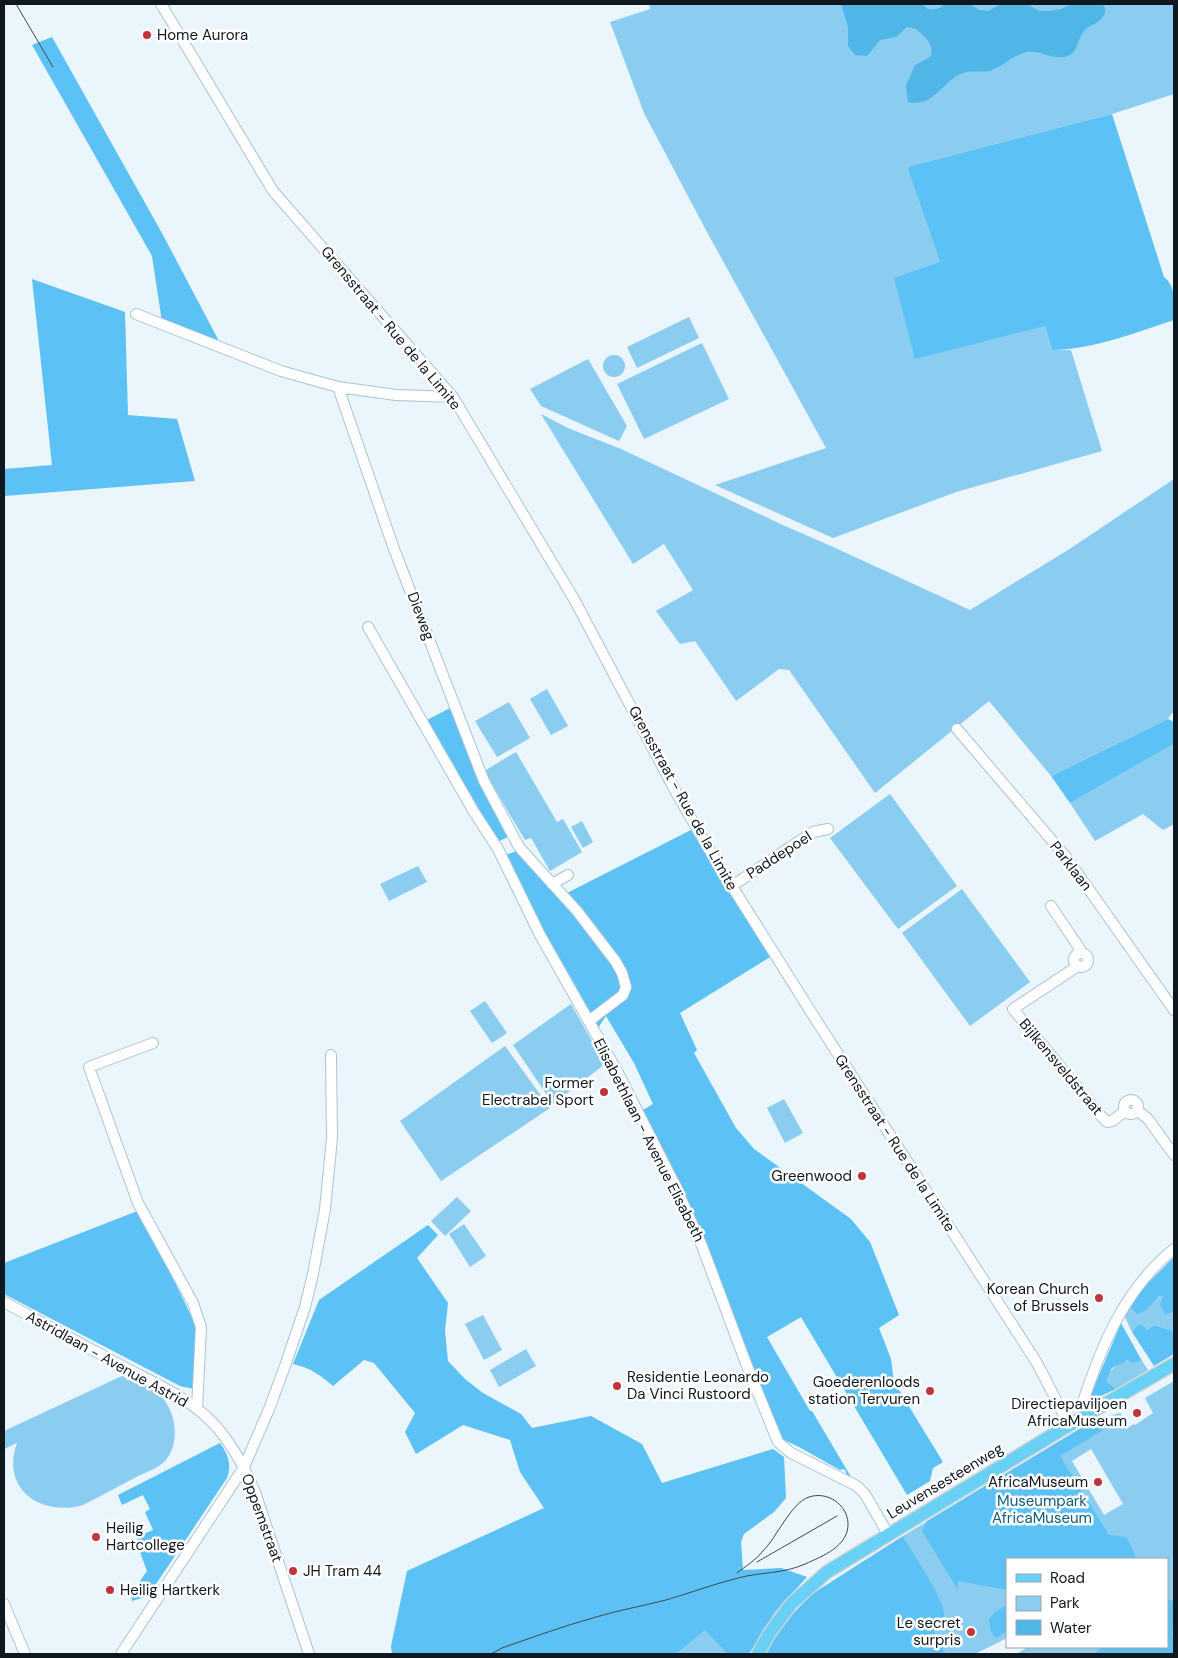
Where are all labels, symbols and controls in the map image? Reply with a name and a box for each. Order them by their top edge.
place label: Home Aurora [157,25,248,45]
marker: Home Aurora [141,29,153,41]
street label: Grensstraat - Rue de la Limite [316,242,466,414]
street label: Dieweg [403,589,439,643]
street label: Grensstraat - Rue de la Limite [624,702,742,894]
street label: Paddepoel [743,826,815,884]
street label: Parklaan [1045,837,1097,895]
street label: Bijlkensveldstraat [1015,1014,1107,1120]
street label: Elisabethlaan - Avenue Elisabeth [589,1035,709,1245]
street label: Grensstraat - Rue de la Limite [830,1050,960,1236]
place label: Former Electrabel Sport [482,1073,594,1110]
marker: Former Electrabel Sport [598,1086,610,1098]
place label: Greenwood [771,1166,852,1186]
marker: Greenwood [856,1170,868,1182]
place label: Korean Church of Brussels [987,1279,1089,1316]
marker: Korean Church of Brussels [1093,1292,1105,1304]
street label: Astridlaan - Avenue Astrid [22,1306,192,1412]
place label: Residentie Leonardo Da Vinci Rustoord [627,1367,769,1404]
place label: Goederenloods station Tervuren [808,1372,920,1409]
marker: Residentie Leonardo Da Vinci Rustoord [611,1380,623,1392]
marker: Goederenloods station Tervuren [924,1385,936,1397]
place label: Directiepaviljoen AfricaMuseum [1011,1394,1127,1431]
marker: Directiepaviljoen AfricaMuseum [1131,1407,1143,1419]
street label: Leuvensesteenweg [883,1438,1007,1524]
street label: Oppemstraat [237,1471,287,1565]
place label: AfricaMuseum [988,1472,1088,1492]
marker: AfricaMuseum [1092,1476,1104,1488]
park label: Museumpark AfricaMuseum [992,1491,1092,1528]
place label: Heilig Hartcollege [106,1518,185,1555]
marker: Heilig Hartcollege [90,1531,102,1543]
legend [1006,1558,1168,1648]
place label: JH Tram 44 [303,1561,382,1581]
marker: JH Tram 44 [287,1565,299,1577]
text: Road [1050,1568,1085,1588]
place label: Heilig Hartkerk [120,1580,221,1600]
marker: Heilig Hartkerk [104,1584,116,1596]
text: Park [1050,1593,1080,1613]
place label: Le secret surpris [897,1613,961,1650]
text: Water [1050,1618,1092,1638]
marker: Le secret surpris [965,1626,977,1638]

